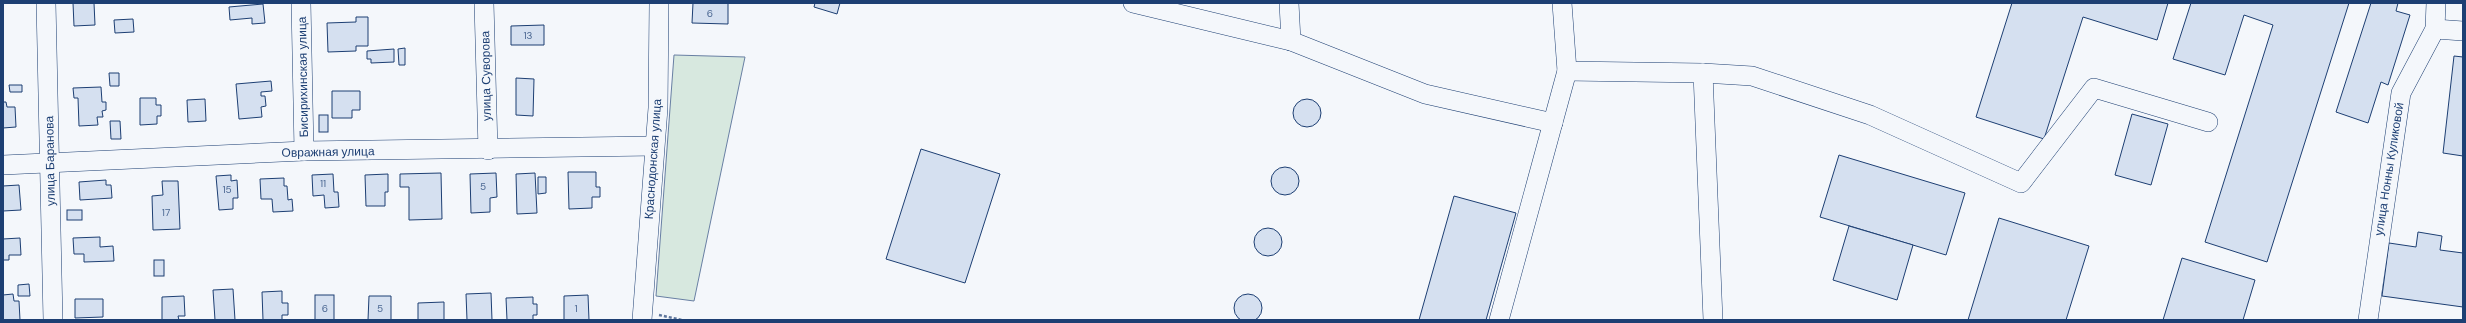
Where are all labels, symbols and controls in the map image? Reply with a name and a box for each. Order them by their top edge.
house number: 6 [707,7,713,20]
street label: Бисирихинская улица [294,16,312,138]
house number: 13 [523,29,533,42]
street label: улица Суворова [477,31,495,121]
street label: Краснодонская улица [641,98,665,220]
street label: улица Нонны Куликовой [2371,101,2407,237]
street label: улица Баранова [41,115,59,206]
street label: Овражная улица [281,143,375,161]
house number: 11 [320,177,326,190]
house number: 5 [480,180,486,193]
house number: 15 [222,183,232,196]
house number: 17 [162,206,170,219]
house number: 6 [322,302,328,315]
house number: 5 [377,302,383,315]
house number: 1 [574,302,578,315]

